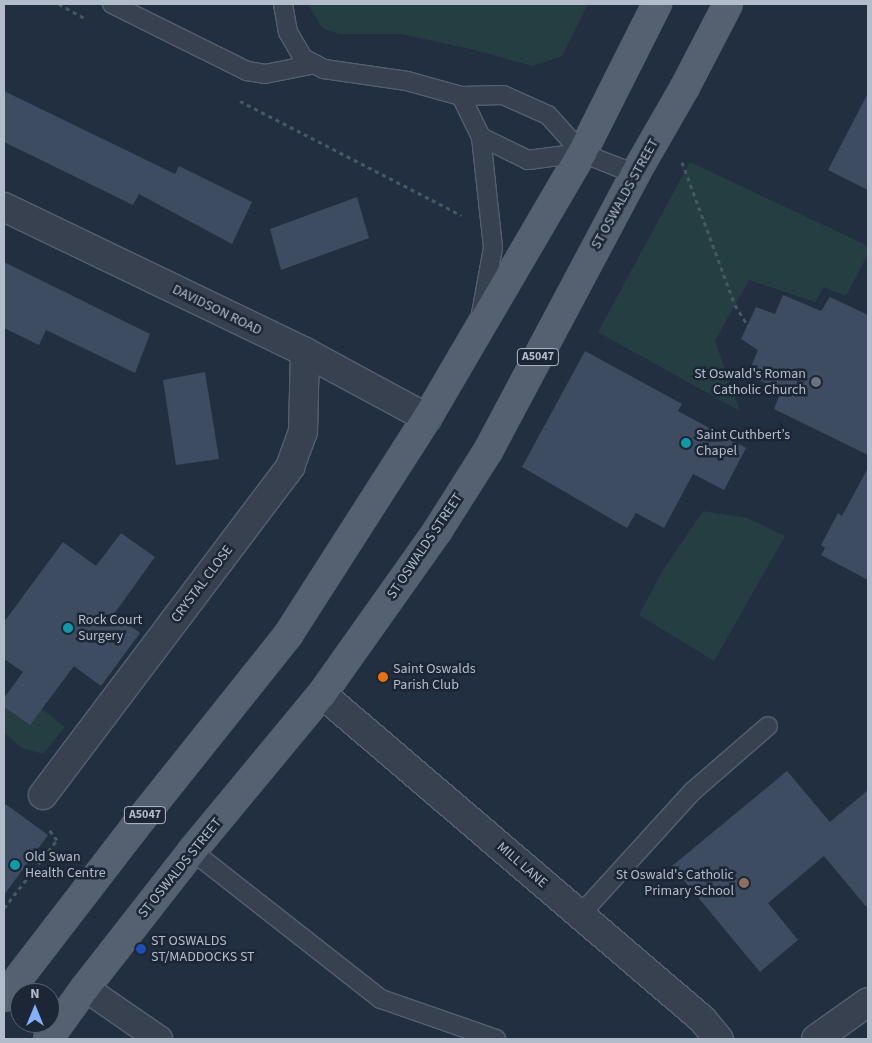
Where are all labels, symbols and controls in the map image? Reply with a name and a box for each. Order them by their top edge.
street label: ST OSWALDS STREET [588,136,662,252]
street label: DAVIDSON ROAD [170,281,264,339]
road number: A5047 [517,348,559,367]
place label: St Oswald's Roman Catholic Church [694,366,806,398]
marker: St Oswald's Roman Catholic Church [810,376,822,388]
place label: Saint Cuthbert’s Chapel [696,427,790,460]
marker: Saint Cuthbert’s Chapel [680,437,692,449]
street label: ST OSWALDS STREET [384,490,466,602]
street label: CRYSTAL CLOSE [168,542,236,626]
place label: Rock Court Surgery [78,612,142,644]
marker: Rock Court Surgery [62,622,74,634]
place label: Saint Oswalds Parish Club [393,661,476,694]
marker: Saint Oswalds Parish Club [377,671,389,683]
road number: A5047 [124,806,166,824]
street label: ST OSWALDS STREET [135,815,225,921]
street label: MILL LANE [493,839,551,891]
place label: Old Swan Health Centre [25,849,106,882]
marker: Old Swan Health Centre [9,859,21,871]
place label: St Oswald's Catholic Primary School [616,867,734,900]
marker: St Oswald's Catholic Primary School [738,877,750,889]
place label: ST OSWALDS ST/MADDOCKS ST [151,933,255,966]
marker: ST OSWALDS ST/MADDOCKS ST [135,943,147,955]
north arrow [10,983,60,1033]
text: N [30,984,40,1004]

